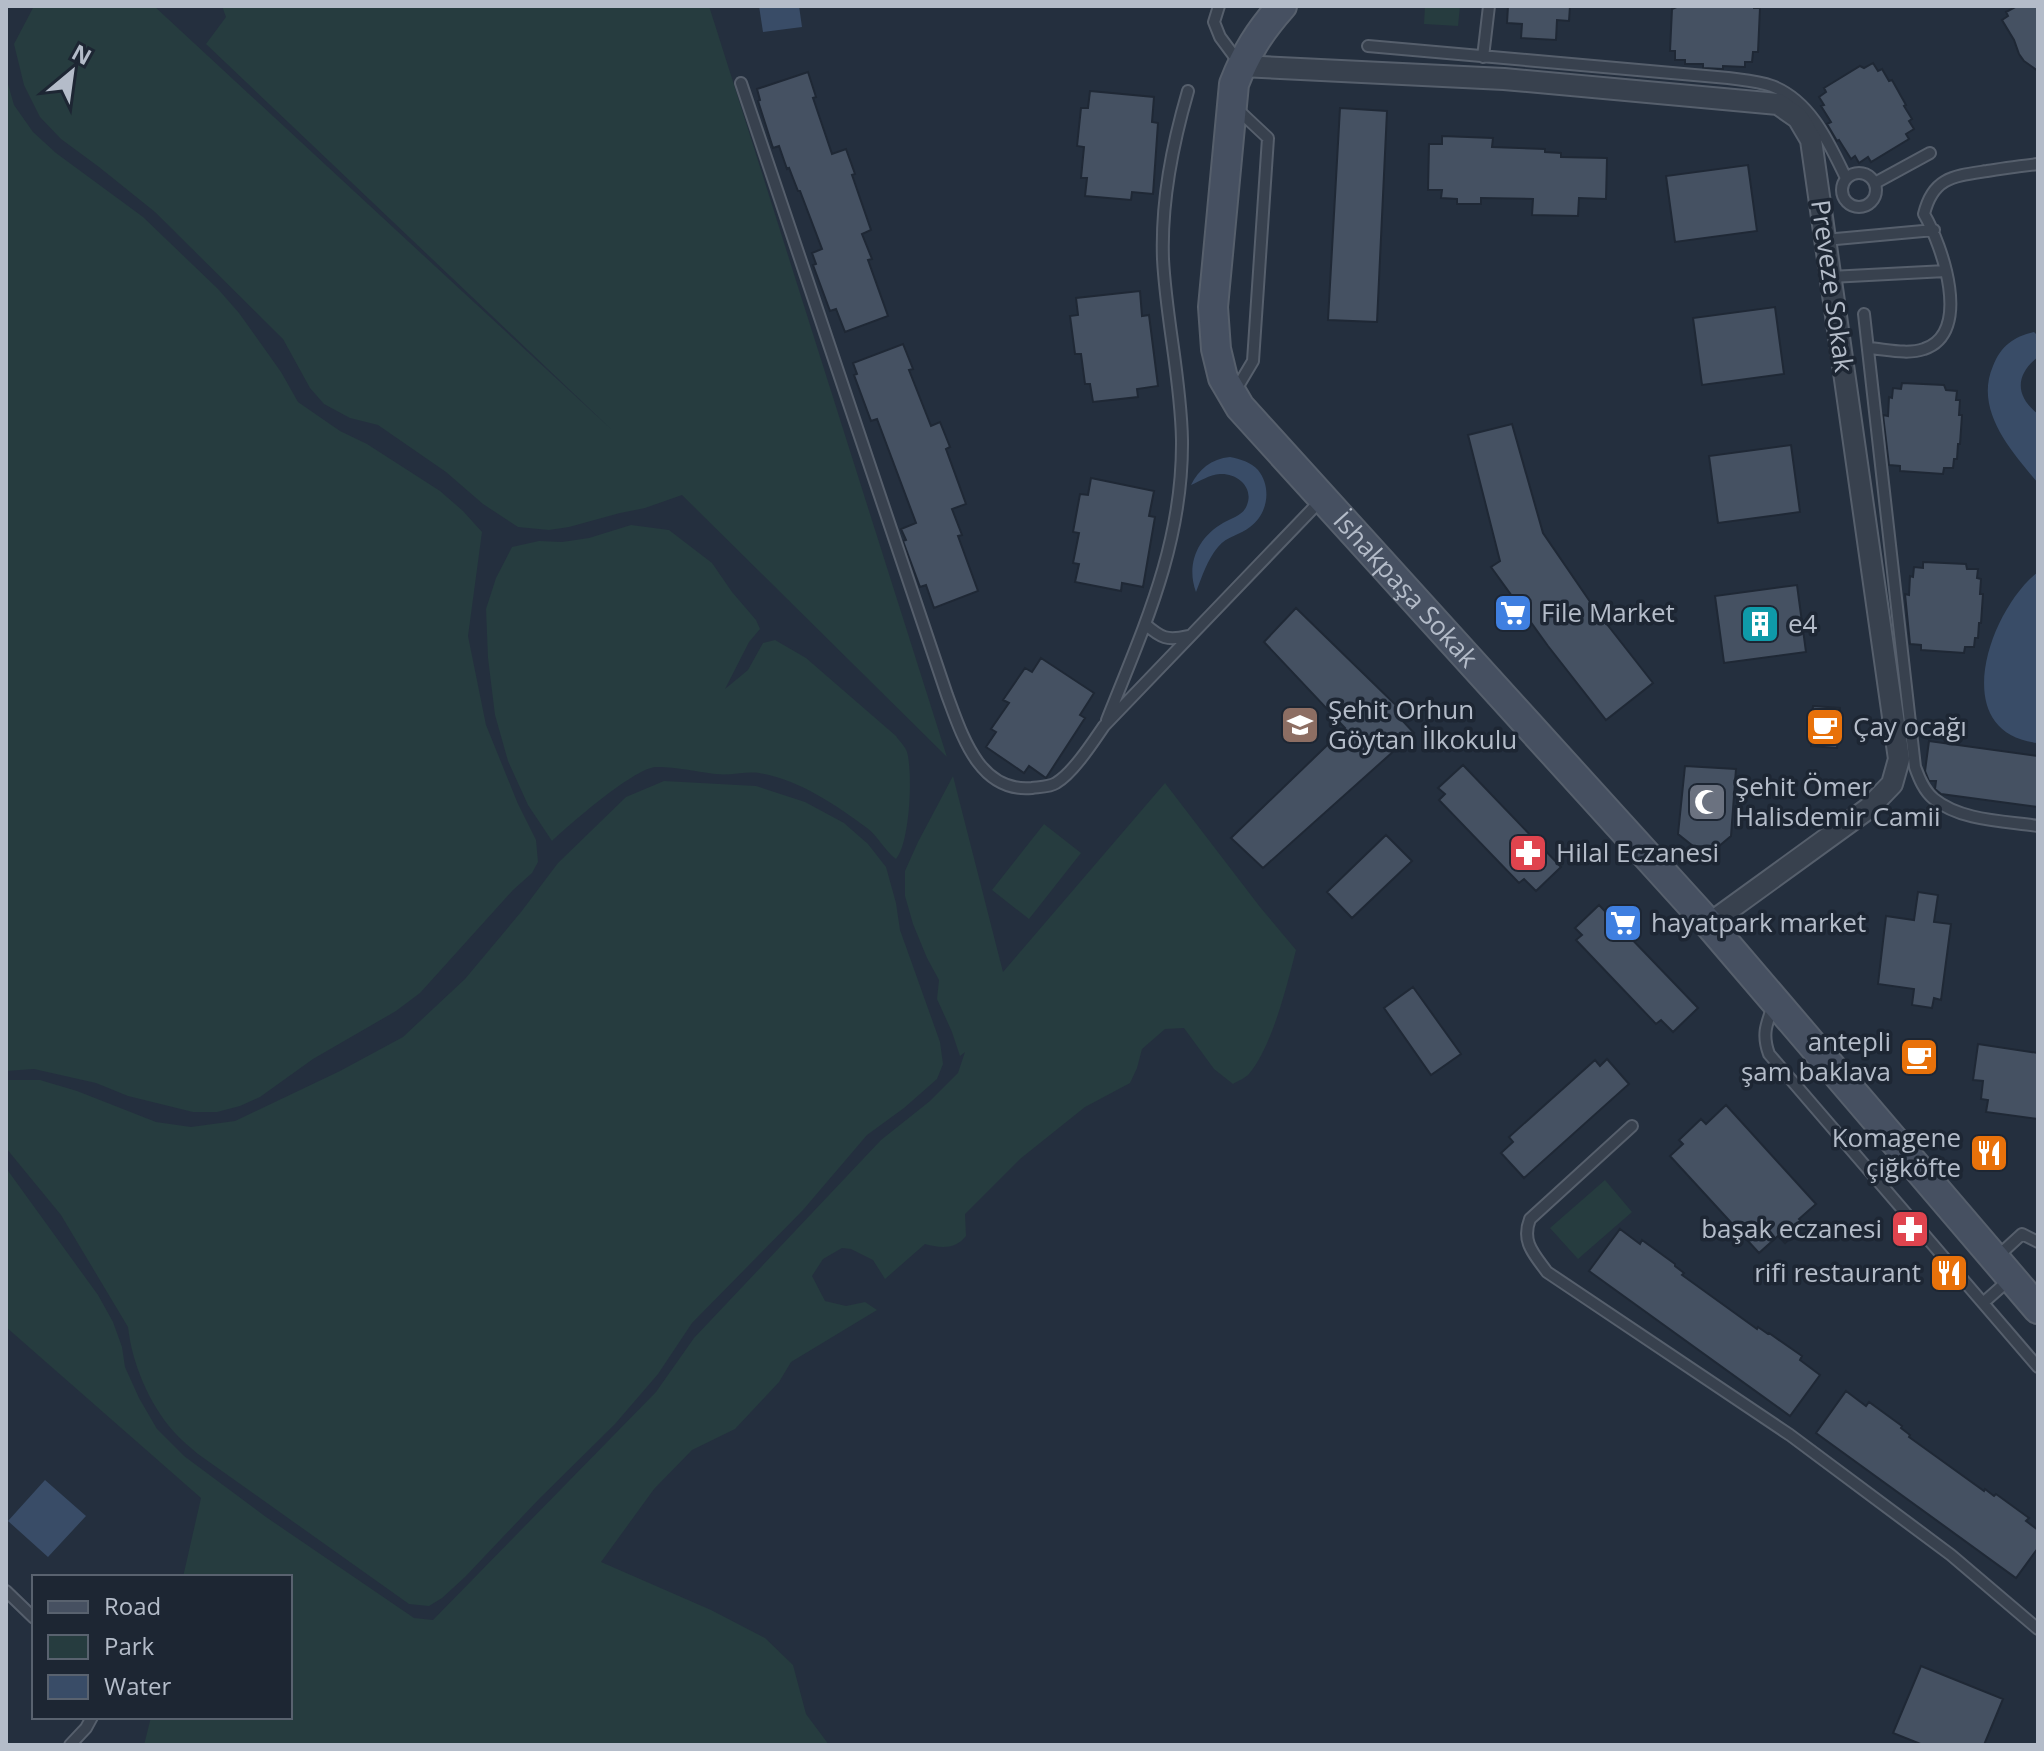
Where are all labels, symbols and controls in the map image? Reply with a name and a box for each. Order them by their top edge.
north arrow [32,32,112,112]
text: N [67,36,97,71]
street label: Preveze Sokak [1803,197,1863,375]
street label: İshakpaşa Sokak [1326,503,1487,675]
supermarket icon: File Market [1492,592,1534,634]
place label: File Market [1541,594,1675,630]
building icon: e4 [1739,603,1781,645]
place label: e4 [1788,605,1818,641]
place label: Şehit Orhun Göytan İlkokulu [1328,691,1517,757]
school or university icon: Şehit Orhun Göytan İlkokulu [1279,704,1321,746]
cafe icon: Çay ocağı [1804,706,1846,748]
place label: Çay ocağı [1853,708,1967,744]
place label: Şehit Ömer Halisdemir Camii [1735,768,1941,834]
mosque icon: Şehit Ömer Halisdemir Camii [1686,781,1728,823]
pharmacy icon: Hilal Eczanesi [1507,832,1549,874]
place label: Hilal Eczanesi [1556,834,1719,870]
supermarket icon: hayatpark market [1602,902,1644,944]
place label: hayatpark market [1651,904,1866,940]
place label: antepli şam baklava [1741,1023,1891,1089]
cafe icon: antepli şam baklava [1898,1036,1940,1078]
place label: Komagene çiğköfte [1832,1119,1961,1185]
restaurant icon: Komagene çiğköfte [1968,1132,2010,1174]
pharmacy icon: başak eczanesi [1889,1208,1931,1250]
place label: başak eczanesi [1701,1210,1882,1246]
restaurant icon: rifi restaurant [1928,1252,1970,1294]
place label: rifi restaurant [1754,1254,1921,1290]
legend [32,1575,292,1719]
text: Road [104,1589,161,1622]
text: Park [104,1629,155,1662]
text: Water [104,1669,172,1702]

